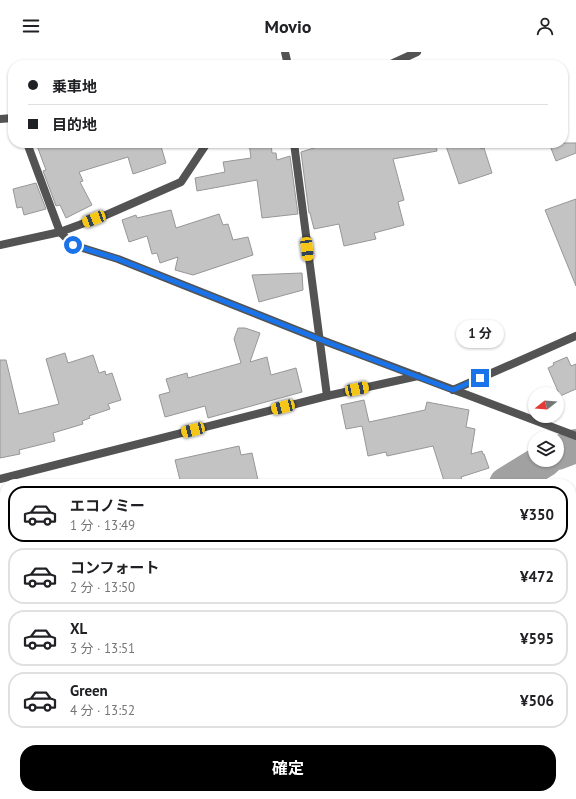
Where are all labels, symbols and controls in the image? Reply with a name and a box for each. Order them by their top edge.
icon: menu [20,15,42,37]
text: Movio [265,15,311,38]
icon: person [534,15,556,37]
text: 乗車地 [52,77,97,96]
text: 目的地 [52,115,97,134]
car [81,209,107,229]
route start [64,236,82,254]
car [300,236,314,262]
callout: 1 分 [456,320,504,348]
text: 1 分 [468,325,492,342]
route end [471,369,489,387]
car [344,381,370,397]
north arrow [528,387,564,423]
map controls [528,387,564,467]
car [270,398,296,416]
car [180,421,206,439]
button: layers [528,431,564,467]
icon: car [22,496,58,532]
text: エコノミー [70,496,145,515]
text: ¥350 [520,505,554,524]
text: 1 分 · 13:49 [70,517,135,534]
icon: car [22,558,58,594]
text: コンフォート [70,558,160,577]
text: ¥472 [520,567,554,586]
text: 2 分 · 13:50 [70,579,135,596]
text: XL [70,619,87,638]
icon: car [22,620,58,656]
text: ¥595 [520,629,554,648]
text: 3 分 · 13:51 [70,640,135,657]
text: Green [70,681,108,700]
icon: car [22,682,58,718]
text: ¥506 [520,691,554,710]
text: 4 分 · 13:52 [70,702,135,719]
button: 確定 [20,745,556,791]

